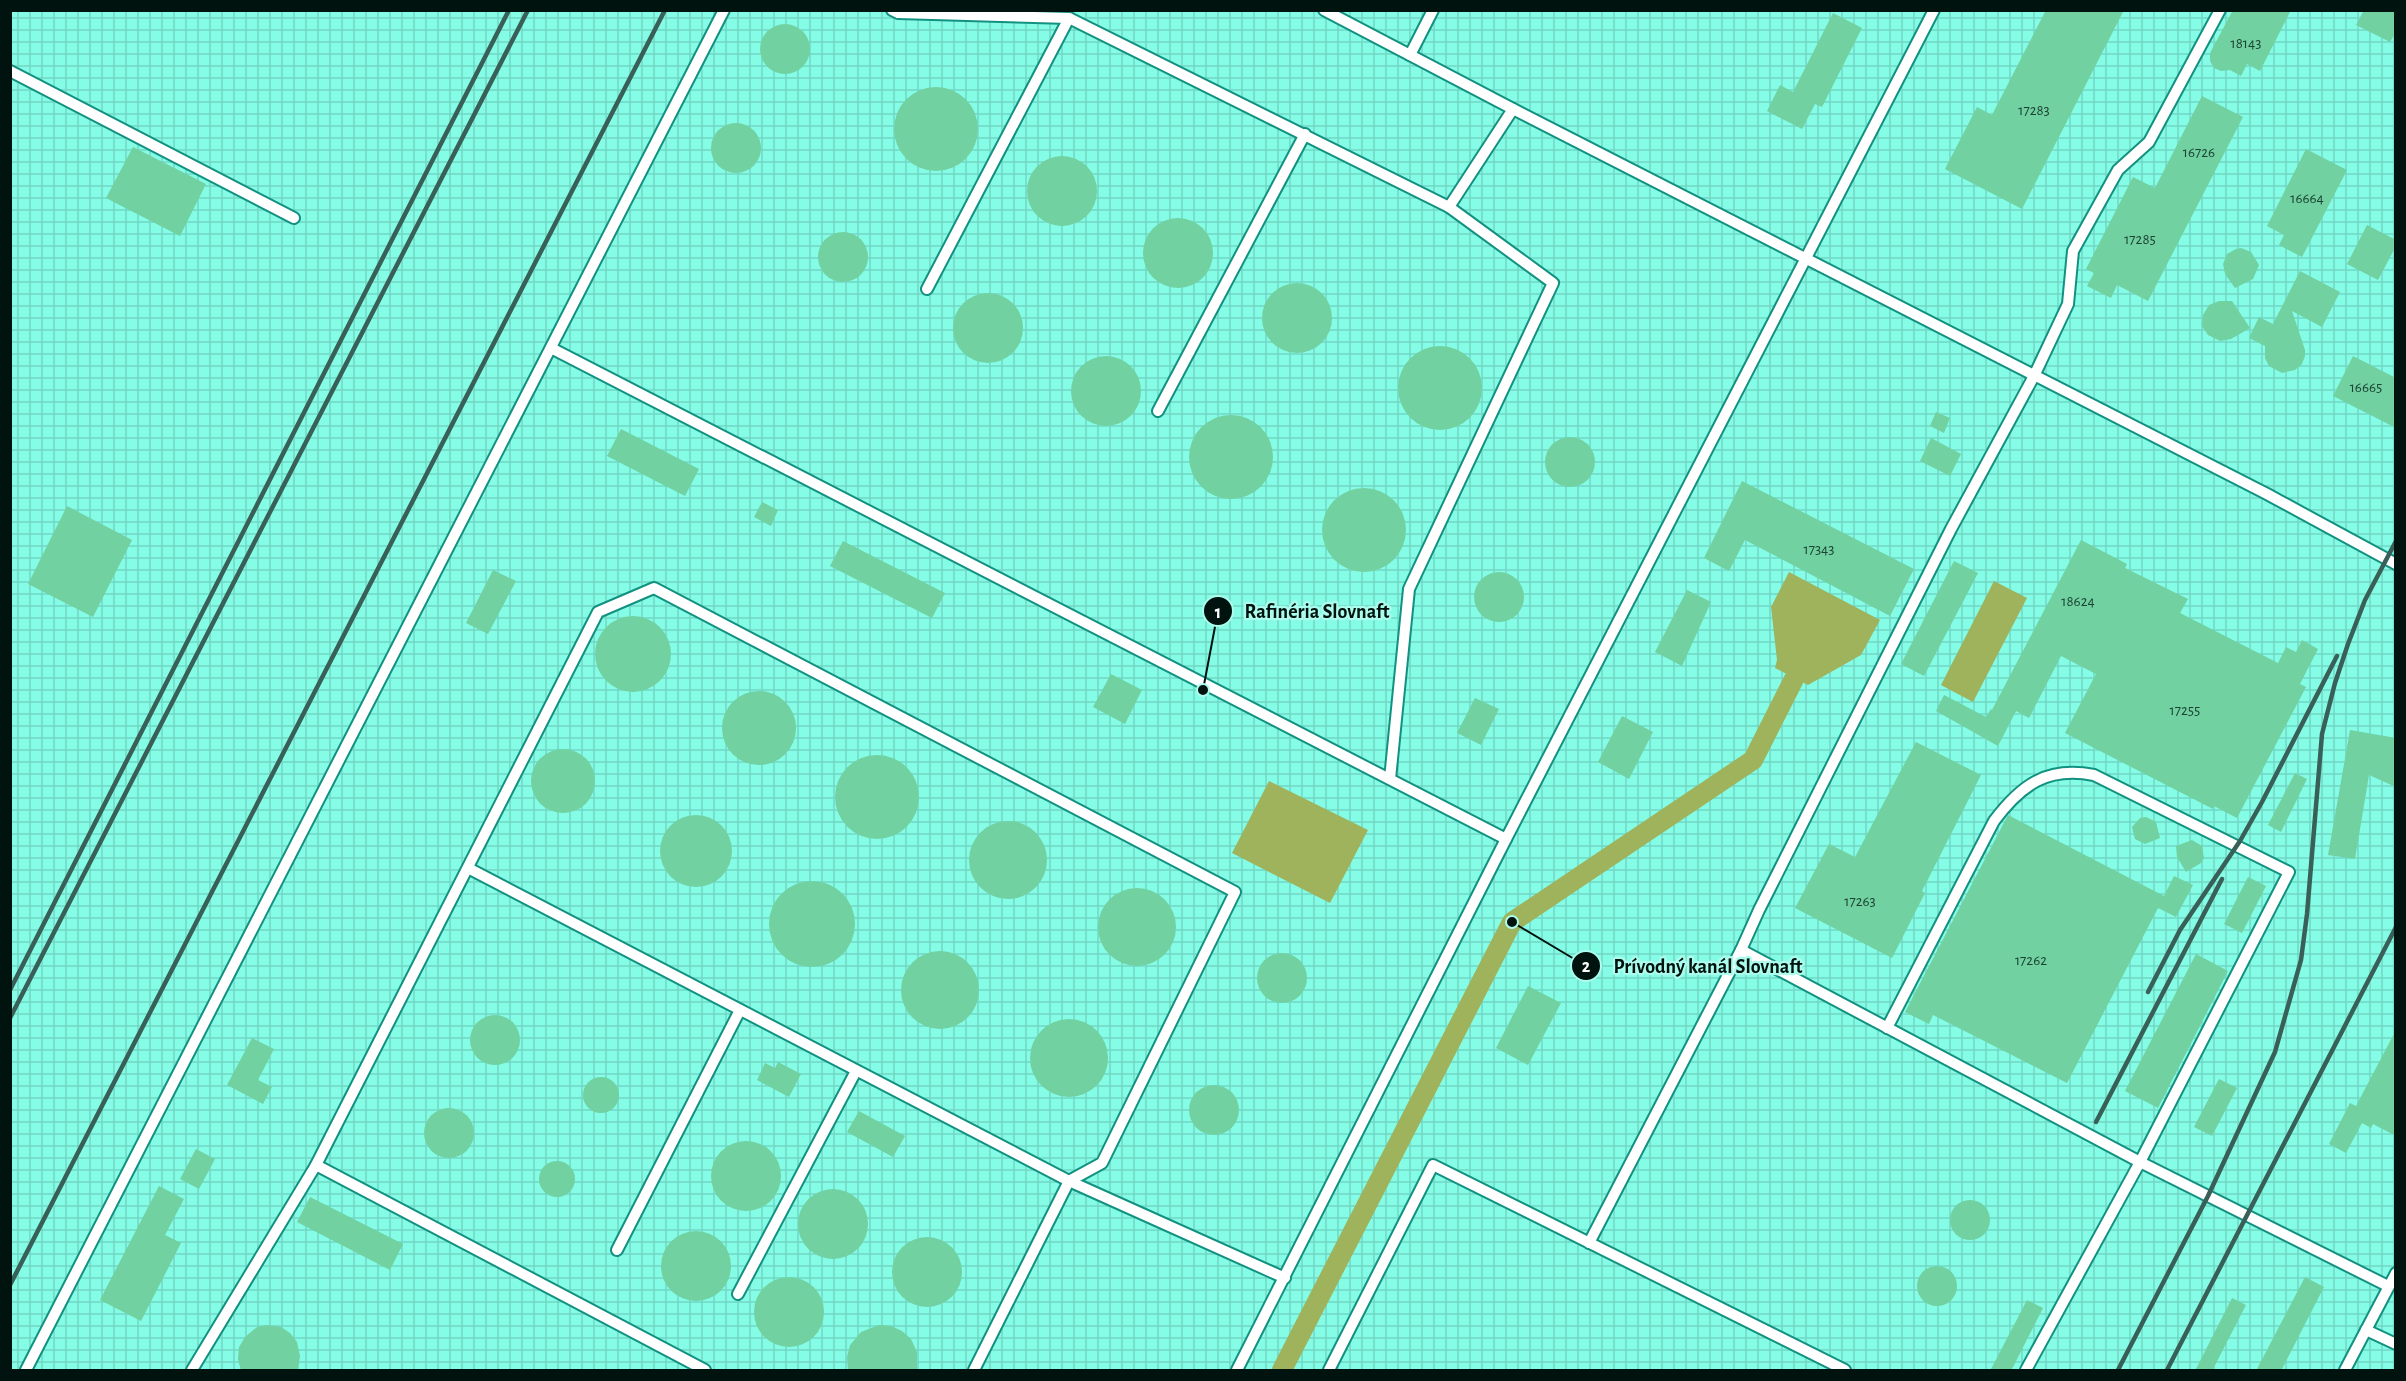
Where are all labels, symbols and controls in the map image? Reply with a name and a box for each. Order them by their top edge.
house number: 18143 [2231,36,2261,51]
house number: 17283 [2018,103,2050,118]
house number: 16726 [2183,145,2215,160]
house number: 16664 [2290,191,2324,206]
house number: 17285 [2124,232,2156,247]
house number: 16665 [2350,380,2382,395]
house number: 17343 [1804,542,1835,557]
callout: Rafinéria Slovnaft [1203,592,1402,630]
house number: 18624 [2061,594,2095,609]
text: Rafinéria Slovnaft [1245,602,1390,622]
text: 1 [1215,604,1221,622]
house number: 17255 [2170,703,2200,718]
house number: 17263 [1844,894,1876,909]
callout: Prívodný kanál Slovnaft [1571,947,1814,985]
house number: 17262 [2015,953,2047,968]
text: Prívodný kanál Slovnaft [1613,957,1803,977]
text: 2 [1582,958,1591,976]

